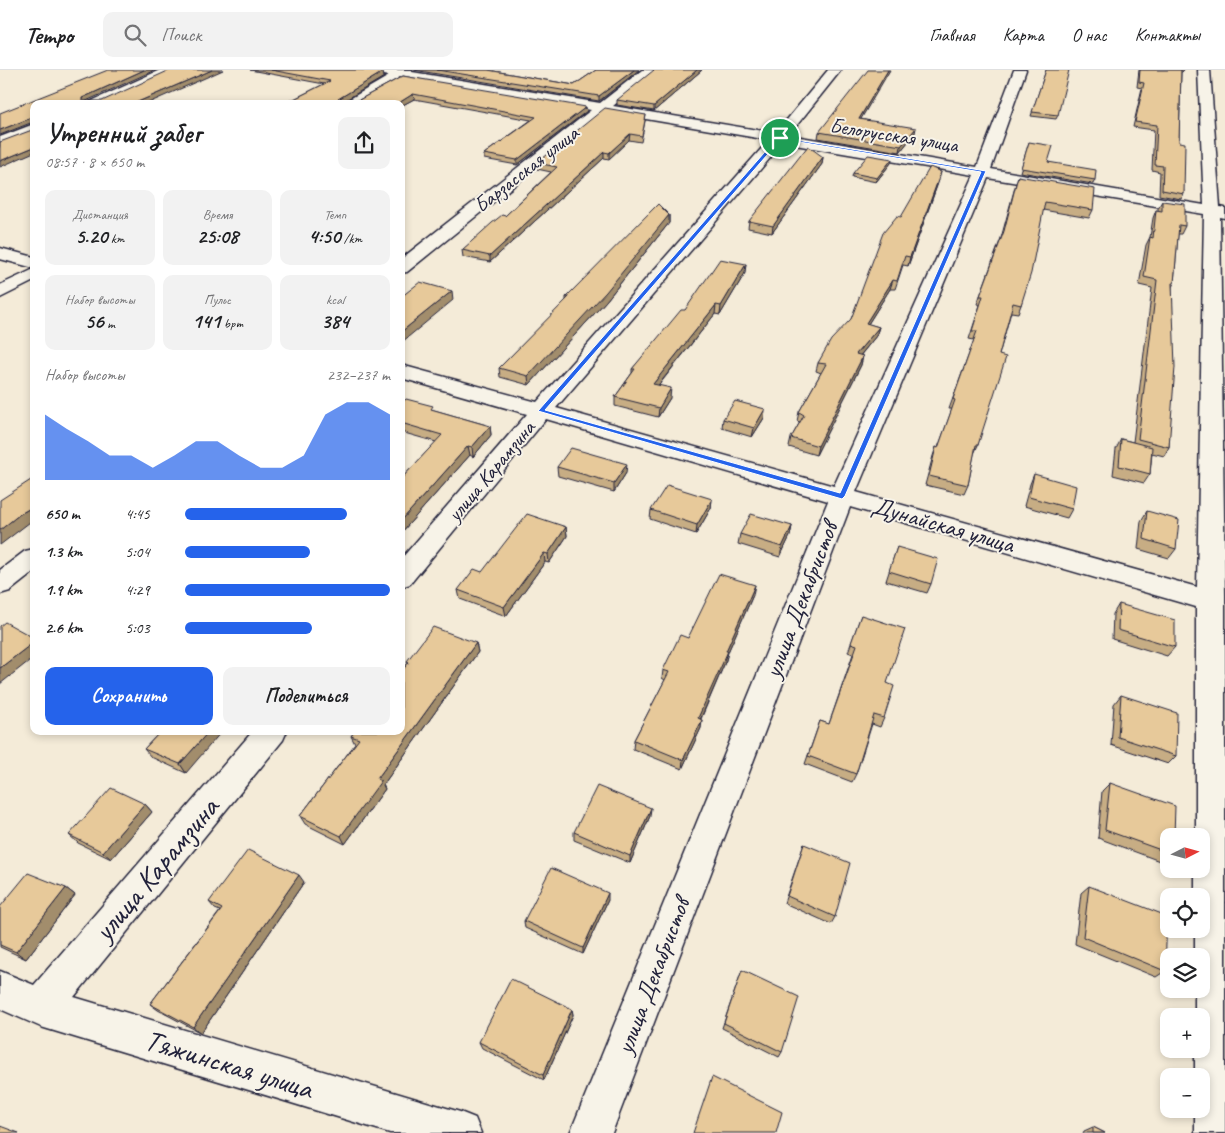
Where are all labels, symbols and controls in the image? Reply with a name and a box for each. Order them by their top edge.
search box [103,12,453,57]
text: Tempo [25,20,73,50]
icon: search [121,21,149,49]
text: Поиск [161,23,201,47]
text: Главная [930,24,975,46]
text: Карта [1003,24,1044,46]
text: О нас [1072,24,1107,46]
text: Контакты [1135,24,1200,46]
street label: Белорусская улица [828,112,962,158]
text: Утренний забег [45,115,201,150]
button: share [338,117,390,169]
pin [759,117,801,159]
street label: Барзасская улица [468,119,585,218]
icon: arrive [766,124,794,152]
text: 08:57 · 8 × 650 m [45,152,144,172]
text: Дистанция [72,206,128,223]
text: Время [203,206,232,223]
text: Темп [324,206,346,223]
text: 5.20 [75,223,107,249]
text: 25:08 [197,223,238,249]
text: 4:50 [308,223,340,249]
text: km [107,230,124,247]
text: /km [340,230,362,247]
text: Набор высоты [65,291,135,308]
text: Пульс [204,291,231,308]
text: kcal [326,291,344,308]
text: 56 [85,308,104,334]
text: 141 [192,308,220,334]
text: 384 [321,308,349,334]
text: m [104,315,115,332]
text: bpm [220,315,243,332]
text: Набор высоты [45,365,124,385]
text: 232–237 m [327,365,390,385]
street label: улица Карамзина [440,414,542,528]
street label: Дунайская улица [868,489,1020,561]
text: 650 m [45,504,80,524]
text: 4:45 [125,504,150,524]
street label: улица Декабристов [756,513,847,684]
text: 1.3 km [45,542,82,562]
text: 5:04 [125,542,150,562]
text: 1.9 km [45,580,82,600]
text: 4:29 [125,580,150,600]
text: 2.6 km [45,618,83,638]
text: 5:03 [125,618,150,638]
button: Сохранить [45,667,213,725]
button: Поделиться [223,667,390,725]
street label: улица Карамзина [84,788,228,950]
north arrow [1160,828,1210,878]
map controls [1160,828,1210,1118]
button: locate [1160,888,1210,938]
street label: улица Декабристов [608,889,699,1060]
button: layers [1160,948,1210,998]
button: + [1160,1008,1210,1058]
street label: Тяжинская улица [140,1020,319,1108]
button: − [1160,1068,1210,1118]

